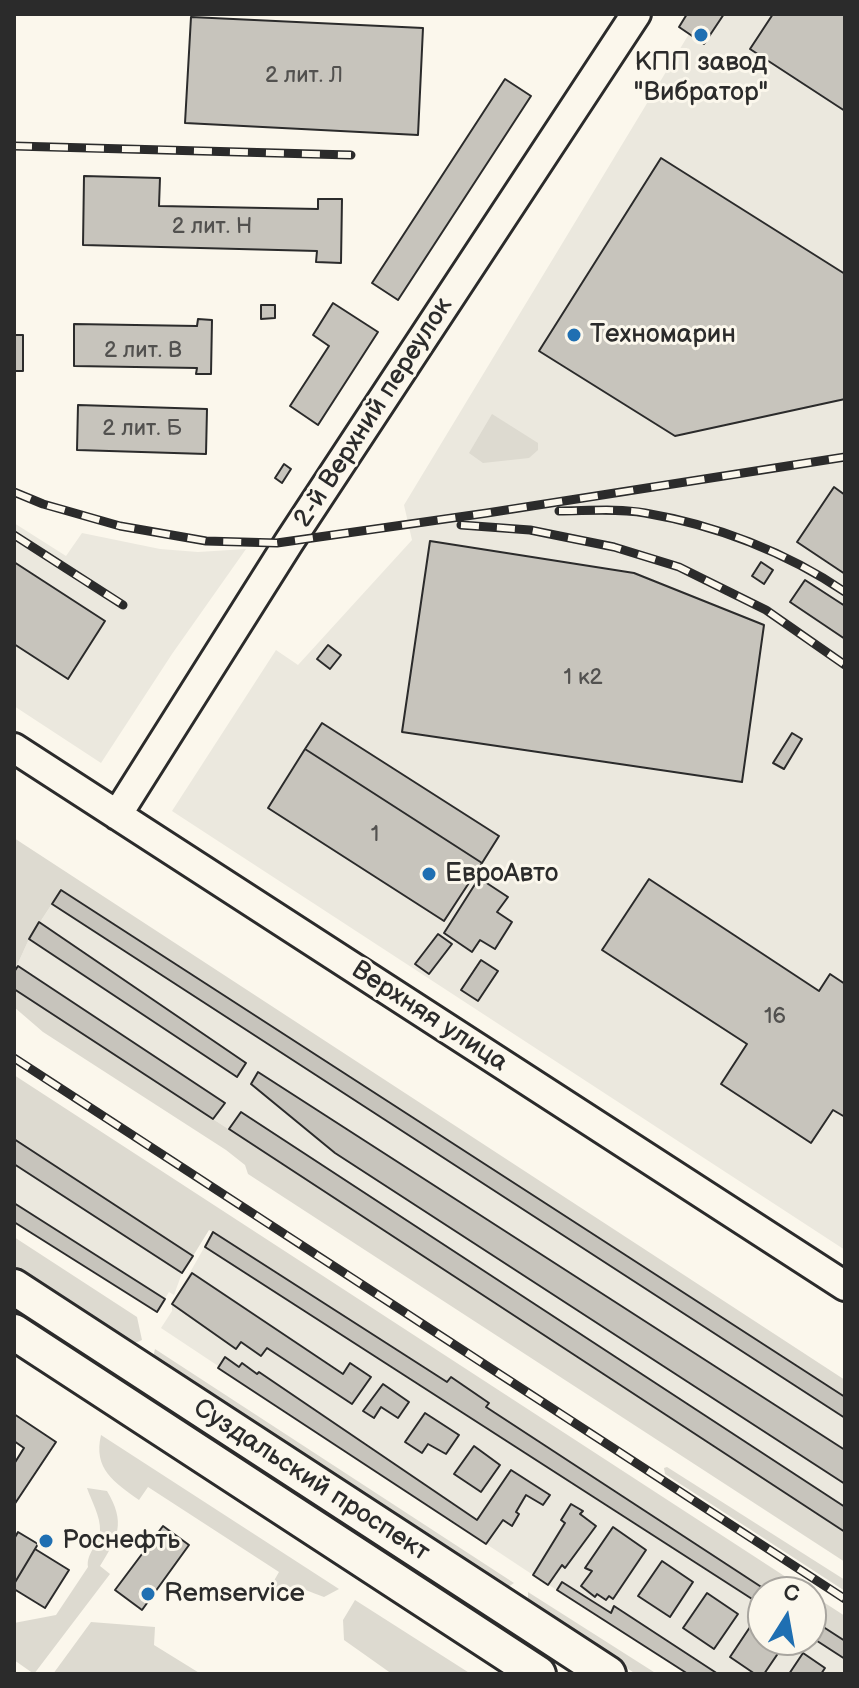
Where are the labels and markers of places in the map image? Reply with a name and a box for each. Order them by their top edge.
marker: КПП завод "Вибратор" [692,26,710,44]
place label: КПП завод "Вибратор" [634,47,768,108]
place label: Техномарин [590,319,736,351]
marker: Техномарин [565,326,583,344]
place label: ЕвроАвто [445,858,558,890]
marker: ЕвроАвто [420,865,438,883]
place label: Роснефть [62,1525,180,1557]
marker: Роснефть [37,1532,55,1550]
place label: Remservice [164,1578,305,1610]
marker: Remservice [139,1585,157,1603]

